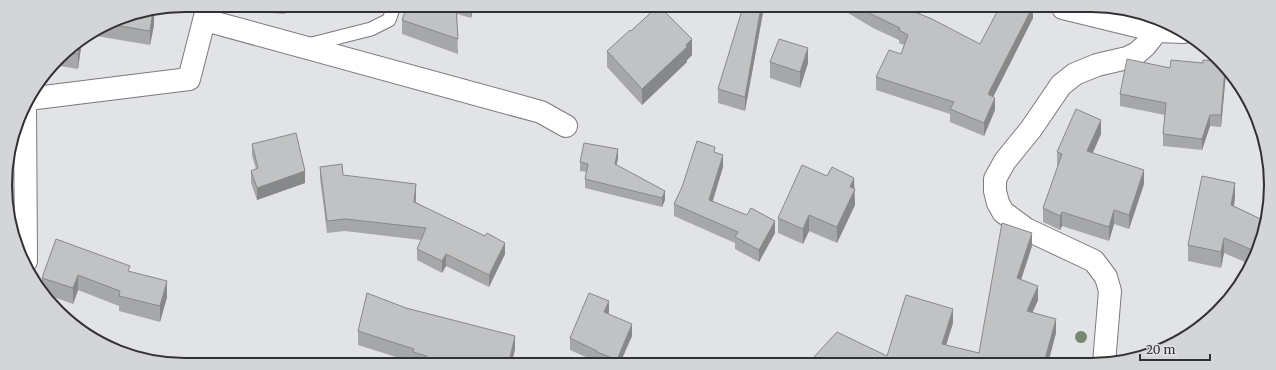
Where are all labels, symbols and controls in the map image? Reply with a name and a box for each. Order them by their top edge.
scale bar [1140,336,1210,362]
text: 20 m [1146,342,1175,357]

